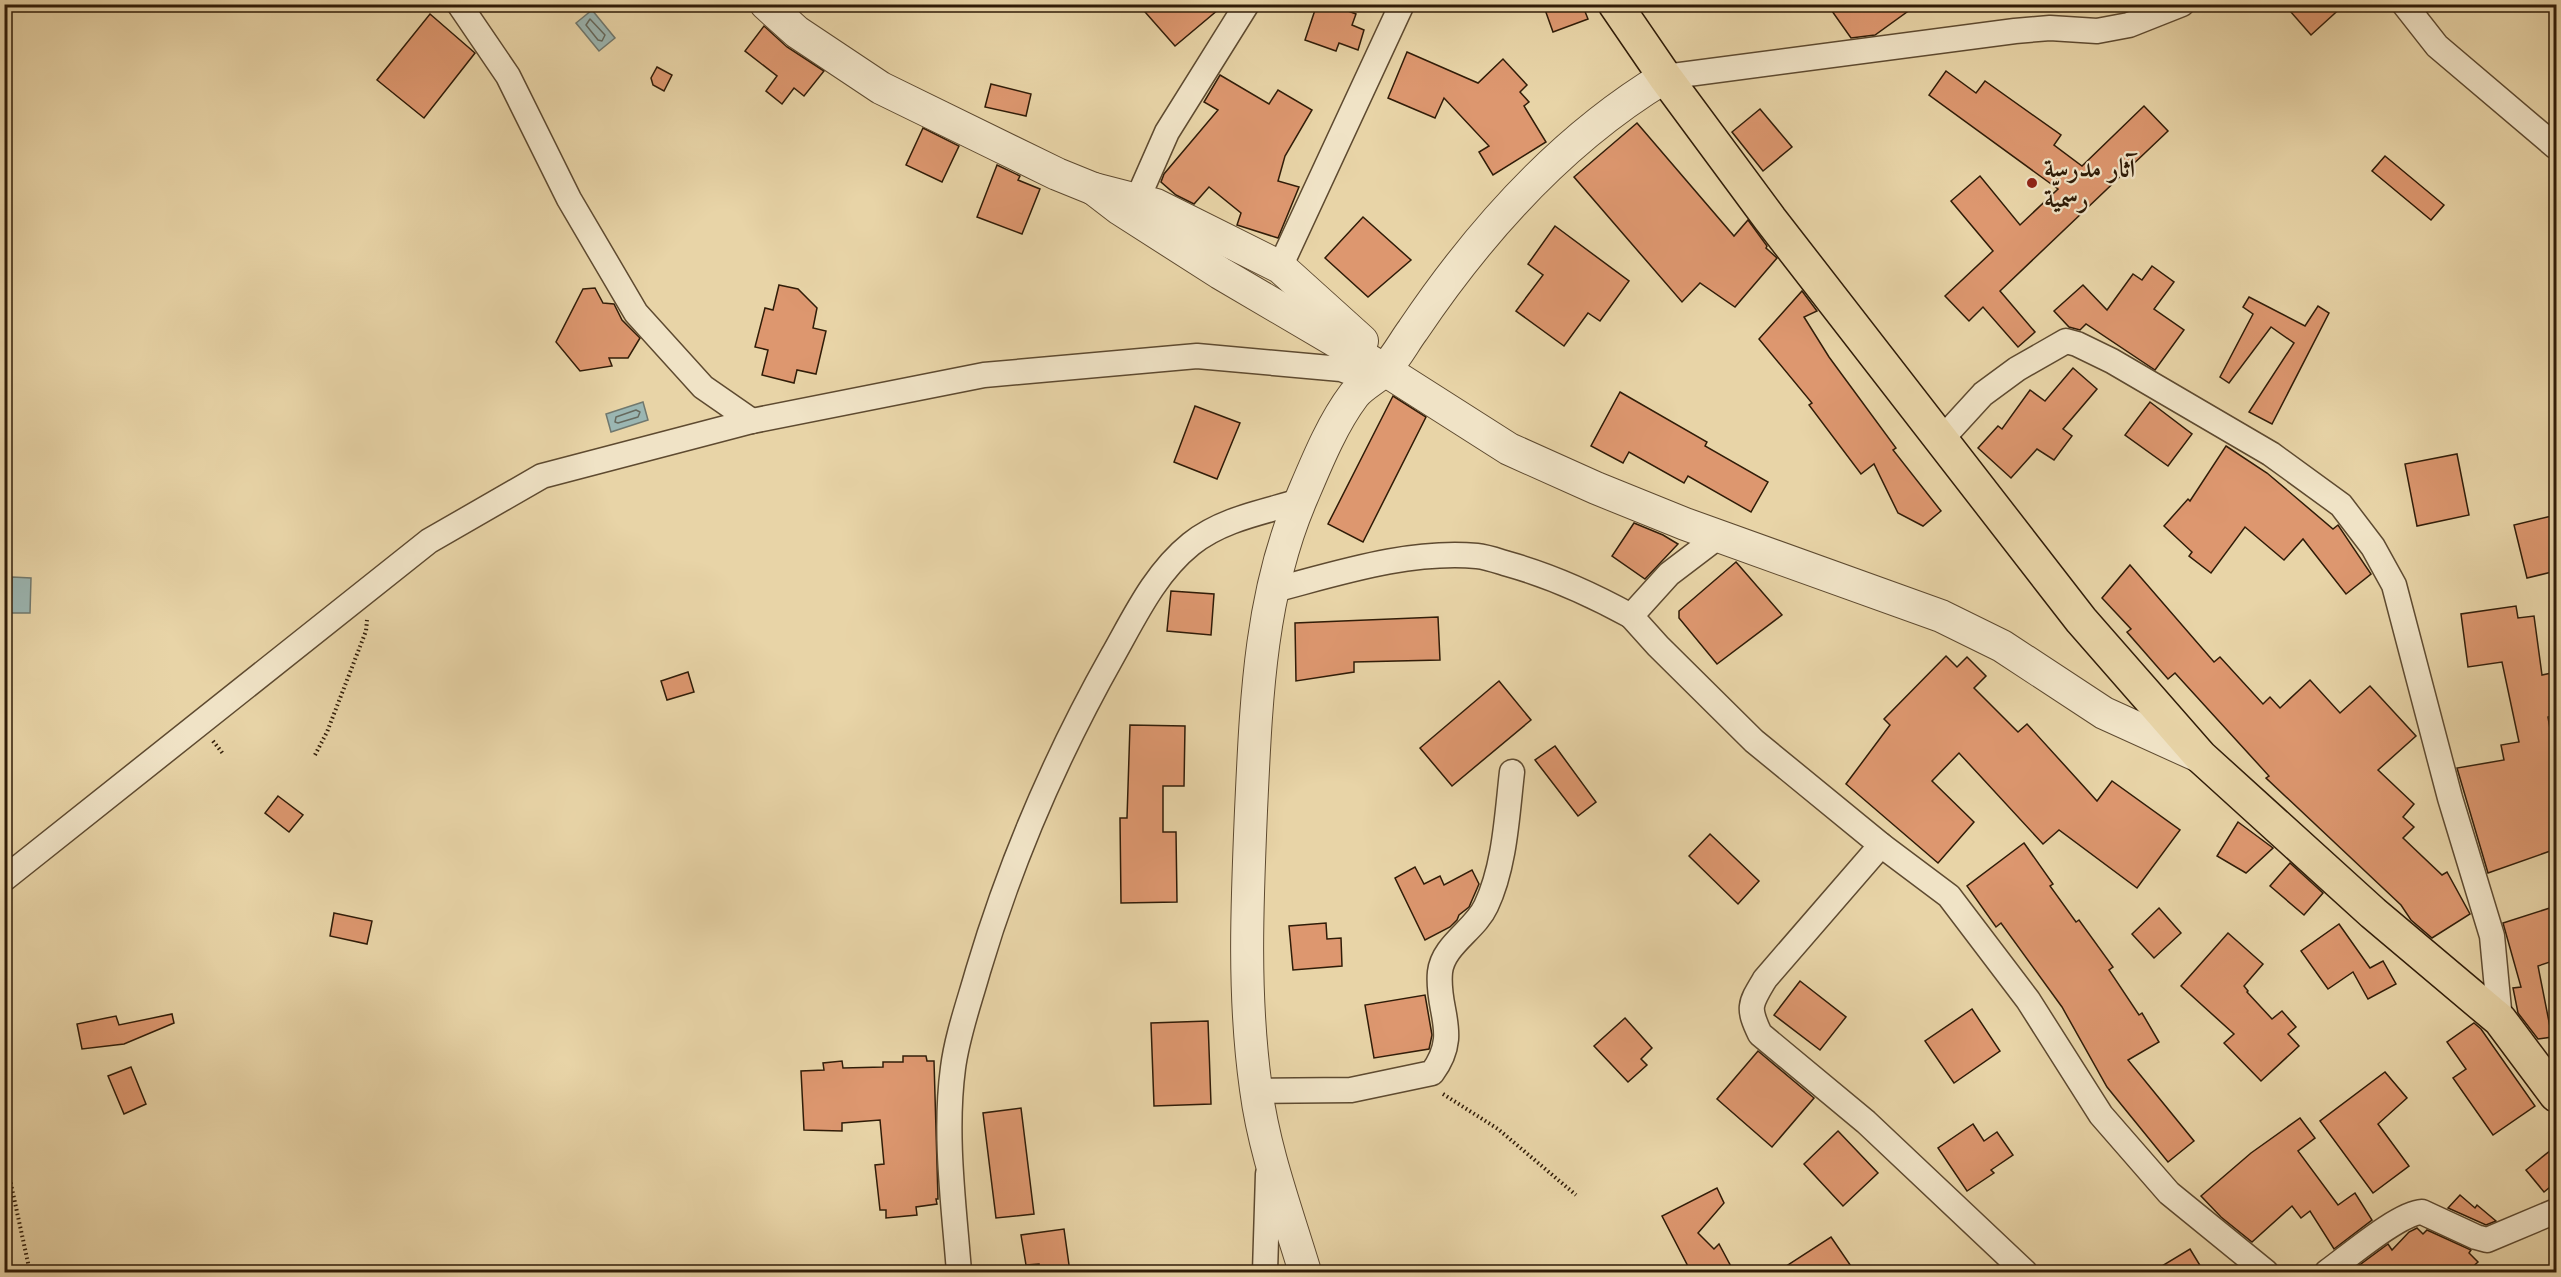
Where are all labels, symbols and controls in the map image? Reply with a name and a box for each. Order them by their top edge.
place label: آثار مدرسة رسميّة [2044,151,2139,216]
marker: آثار مدرسة رسميّة [2025,176,2039,190]

